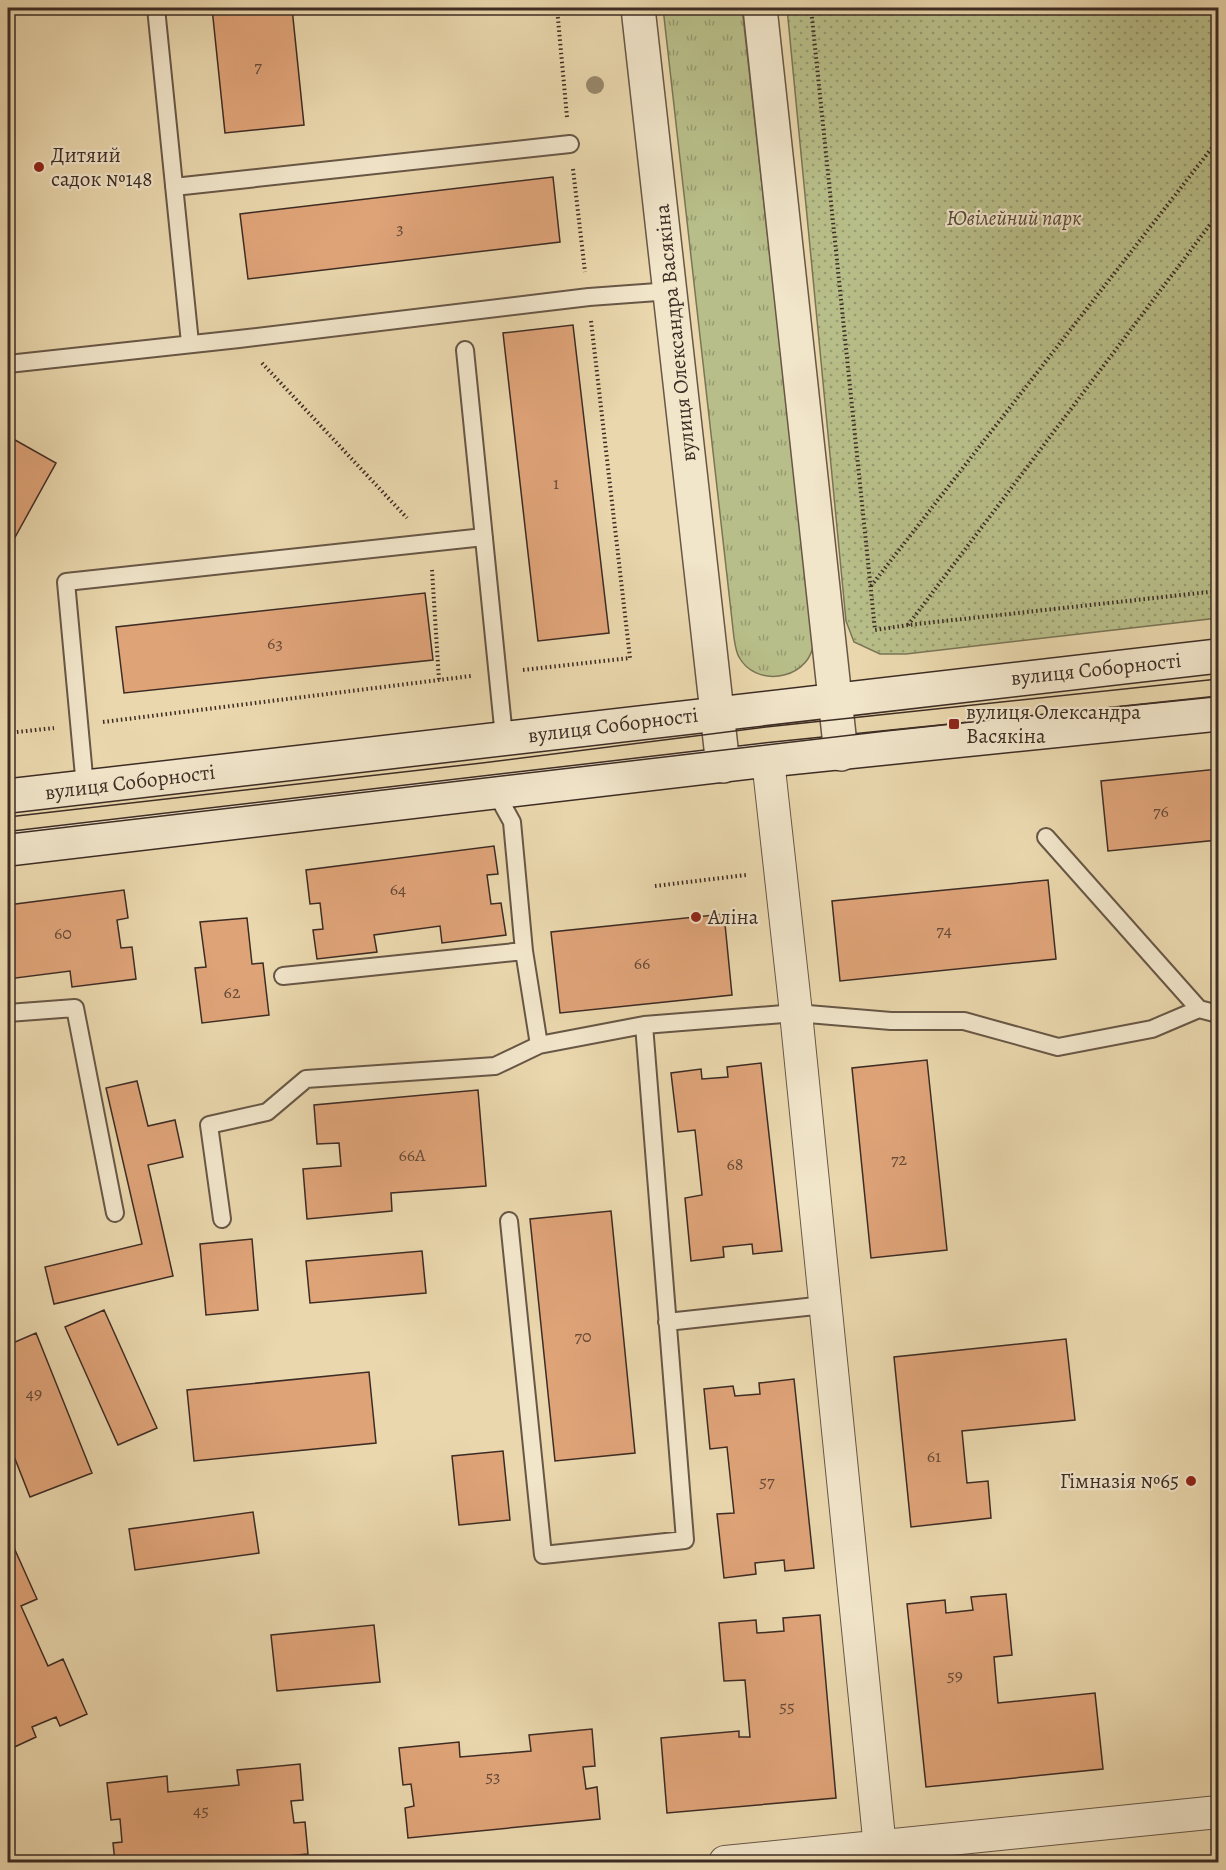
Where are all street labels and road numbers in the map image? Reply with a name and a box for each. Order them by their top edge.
street label: вулиця Олександра Васякіна [648,202,702,463]
street label: вулиця Соборності [1009,646,1183,692]
street label: вулиця Соборності [526,701,700,749]
street label: вулиця Соборності [43,758,217,806]

